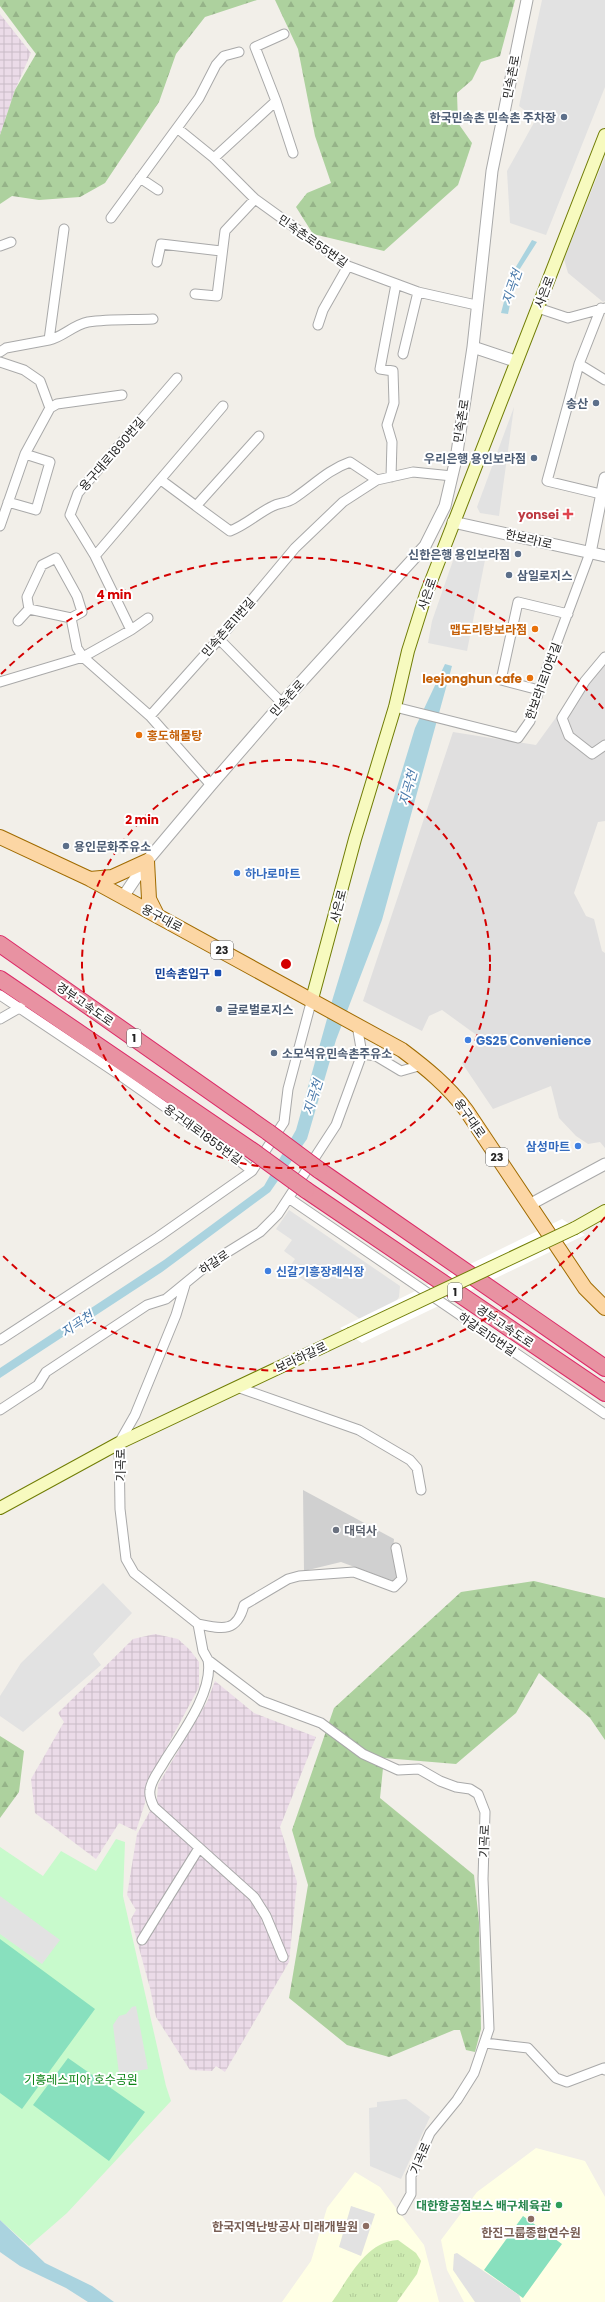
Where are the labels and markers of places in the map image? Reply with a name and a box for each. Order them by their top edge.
place label: 한국민속촌 민속촌 주차장 [429,109,556,126]
marker: 한국민속촌 민속촌 주차장 [559,112,569,122]
place label: 송산 [566,395,588,412]
marker: 송산 [591,398,601,408]
place label: 우리은행 용인보라점 [424,450,526,467]
marker: 우리은행 용인보라점 [529,453,539,463]
place label: yonsei [517,506,559,523]
marker: yonsei [562,508,574,520]
place label: 신한은행 용인보라점 [408,546,510,563]
marker: 신한은행 용인보라점 [513,549,523,559]
place label: 삼일로지스 [517,567,572,584]
marker: 삼일로지스 [504,570,514,580]
place label: 맵도리탕보라점 [450,621,527,638]
marker: 맵도리탕보라점 [530,624,540,634]
place label: leejonghun cafe [422,670,523,687]
marker: leejonghun cafe [525,673,535,683]
place label: 홍도해물탕 [147,727,202,744]
marker: 홍도해물탕 [134,730,144,740]
place label: 용인문화주유소 [74,838,151,855]
marker: 용인문화주유소 [61,841,71,851]
place label: 하나로마트 [245,865,300,882]
marker: 하나로마트 [232,868,242,878]
centre of rings [279,957,293,971]
place label: 민속촌입구 [155,965,210,982]
marker: 민속촌입구 [213,968,223,978]
place label: 글로벌로지스 [227,1001,293,1018]
marker: 글로벌로지스 [214,1004,224,1014]
place label: GS25 Convenience [476,1032,592,1049]
marker: GS25 Convenience [463,1035,473,1045]
place label: 소모석유민속촌주유소 [282,1045,392,1062]
marker: 소모석유민속촌주유소 [269,1048,279,1058]
place label: 삼성마트 [526,1138,570,1155]
marker: 삼성마트 [573,1141,583,1151]
place label: 신갈기흥장례식장 [276,1263,364,1280]
marker: 신갈기흥장례식장 [263,1266,273,1276]
place label: 대덕사 [344,1522,377,1539]
marker: 대덕사 [331,1525,341,1535]
place label: 대한항공점보스 배구체육관 [416,2197,551,2214]
marker: 대한항공점보스 배구체육관 [554,2200,564,2210]
marker: 한진그룹종합연수원 [526,2214,536,2224]
place label: 한국지역난방공사 미래개발원 [212,2218,358,2235]
marker: 한국지역난방공사 미래개발원 [361,2221,371,2231]
place label: 한진그룹종합연수원 [481,2224,581,2241]

